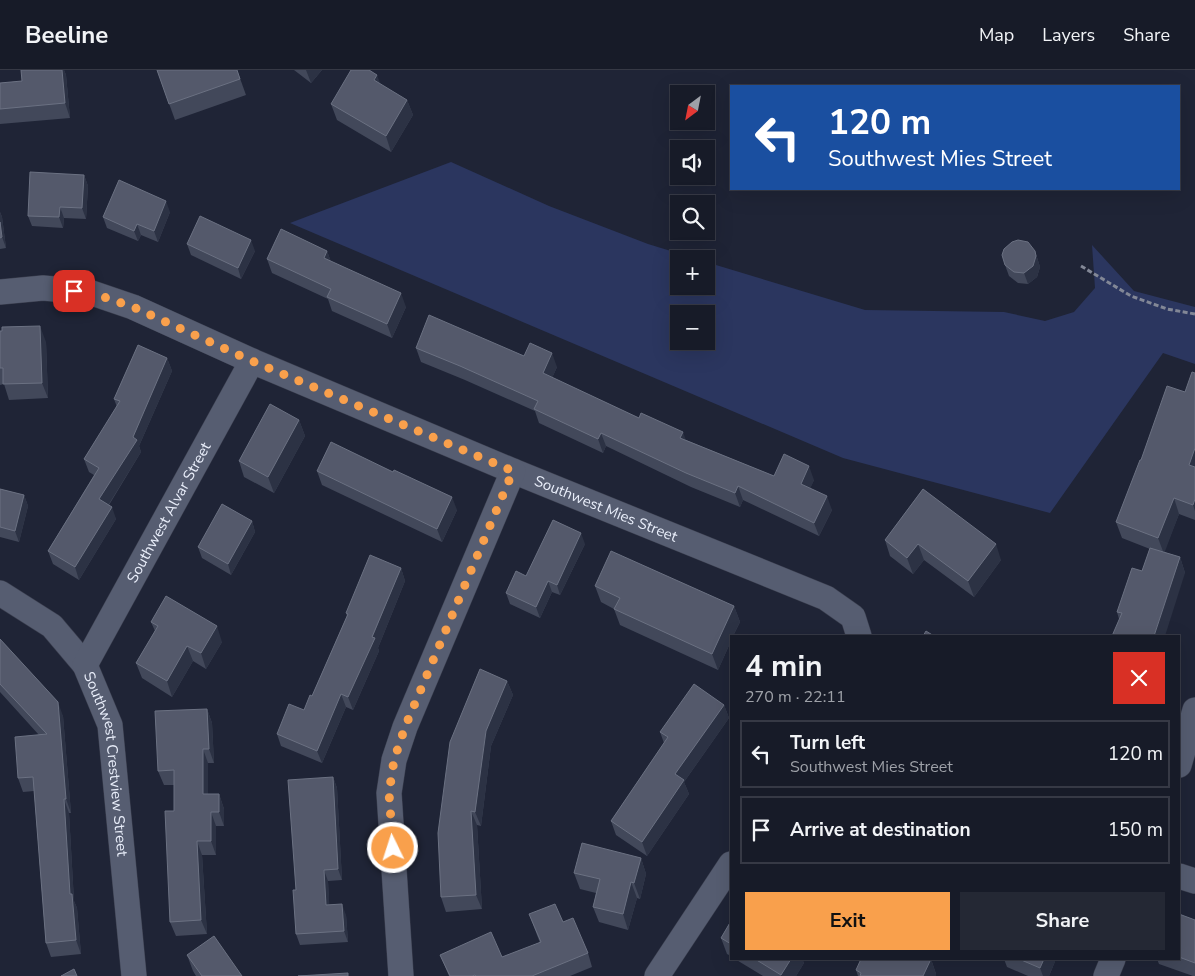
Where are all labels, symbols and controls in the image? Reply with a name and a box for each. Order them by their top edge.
text: Beeline [25,19,108,51]
text: Map [979,23,1014,47]
text: Layers [1042,23,1095,47]
text: Share [1123,23,1170,47]
north arrow [670,85,715,130]
map controls [670,85,715,350]
text: 120 m [828,99,931,146]
icon: left [745,105,810,170]
button: sound [670,140,715,185]
text: Southwest Mies Street [828,144,1052,174]
button: search [670,195,715,240]
button: + [670,250,715,295]
pin [53,270,95,312]
icon: arrive [60,277,88,305]
button: − [670,305,715,350]
street label: Southwest Alvar Street [122,438,216,586]
street label: Southwest Mies Street [531,471,681,547]
text: 4 min [745,646,823,687]
button: close [1113,652,1165,704]
street label: Southwest Crestview Street [79,668,133,858]
text: 270 m · 22:11 [745,686,846,708]
text: Turn left [790,730,865,756]
icon: left [747,740,775,768]
text: 120 m [1108,741,1163,767]
text: Southwest Mies Street [790,756,953,778]
icon: arrive [747,816,775,844]
text: Arrive at destination [790,817,971,843]
text: 150 m [1108,817,1163,843]
position arrow [366,821,418,873]
button: Exit [745,892,950,950]
button: Share [960,892,1165,950]

